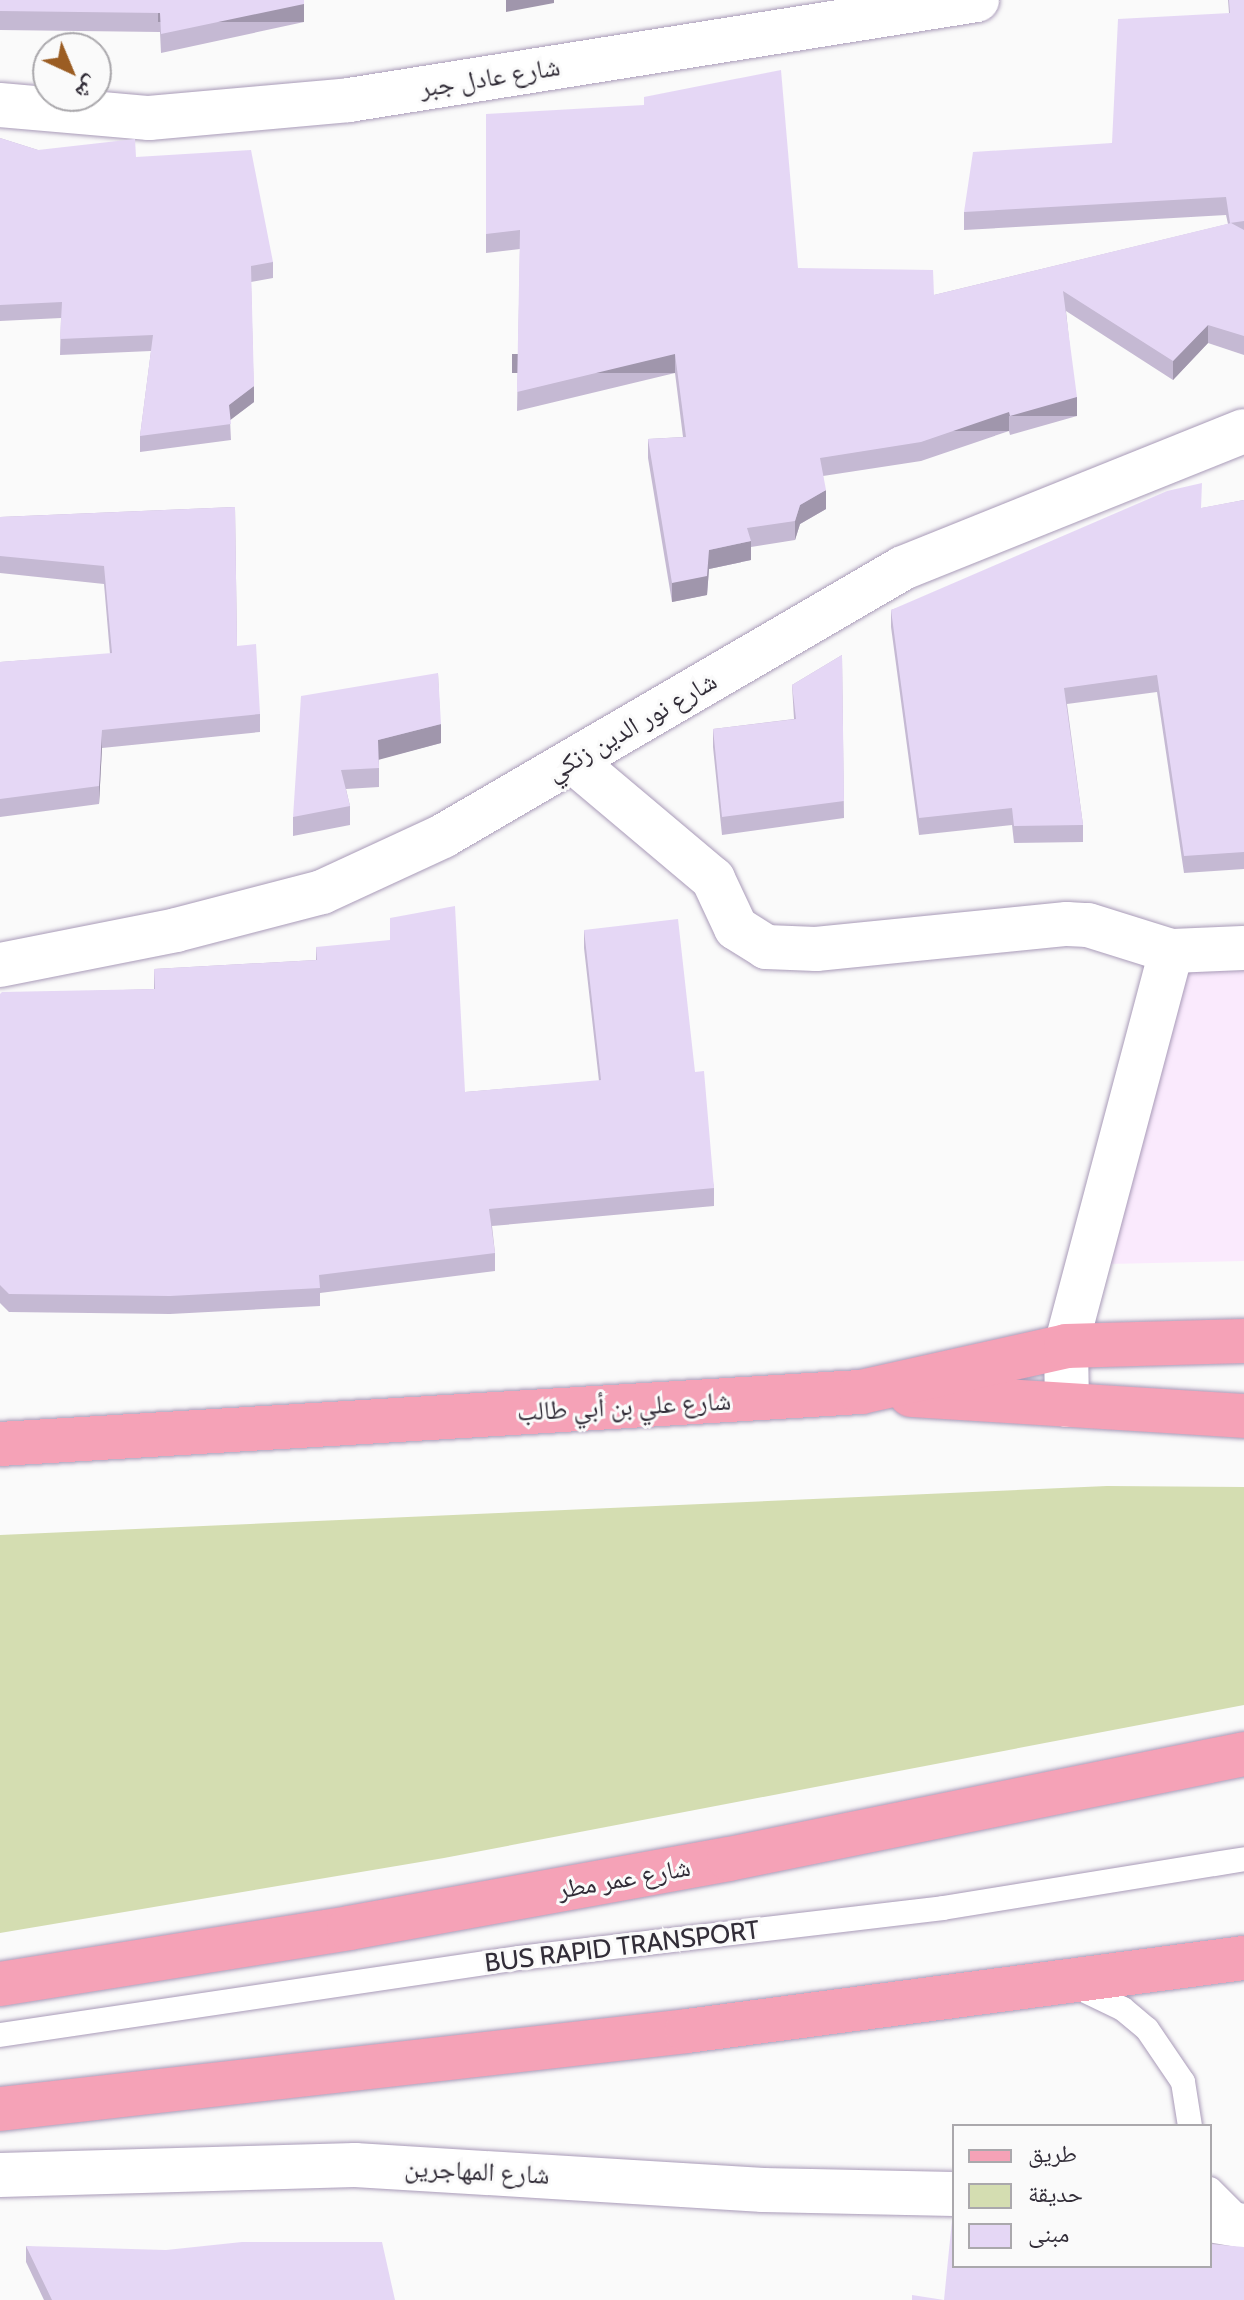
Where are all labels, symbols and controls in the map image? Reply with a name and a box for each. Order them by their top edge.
north arrow [32,32,112,112]
street label: شارع عادل جبر [418,52,562,104]
text: ش [70,70,105,106]
street label: شارع نور الدين زنكي [541,666,723,788]
street label: شارع علي بن أبي طالب [516,1386,732,1428]
street label: شارع عمر مطر [555,1852,693,1906]
street label: BUS RAPID TRANSPORT [483,1915,761,1979]
legend [952,2124,1212,2268]
text: طريق [1028,2139,1077,2168]
street label: شارع المهاجرين [404,2153,550,2191]
text: حديقة [1028,2179,1083,2208]
text: مبنى [1028,2219,1069,2248]

